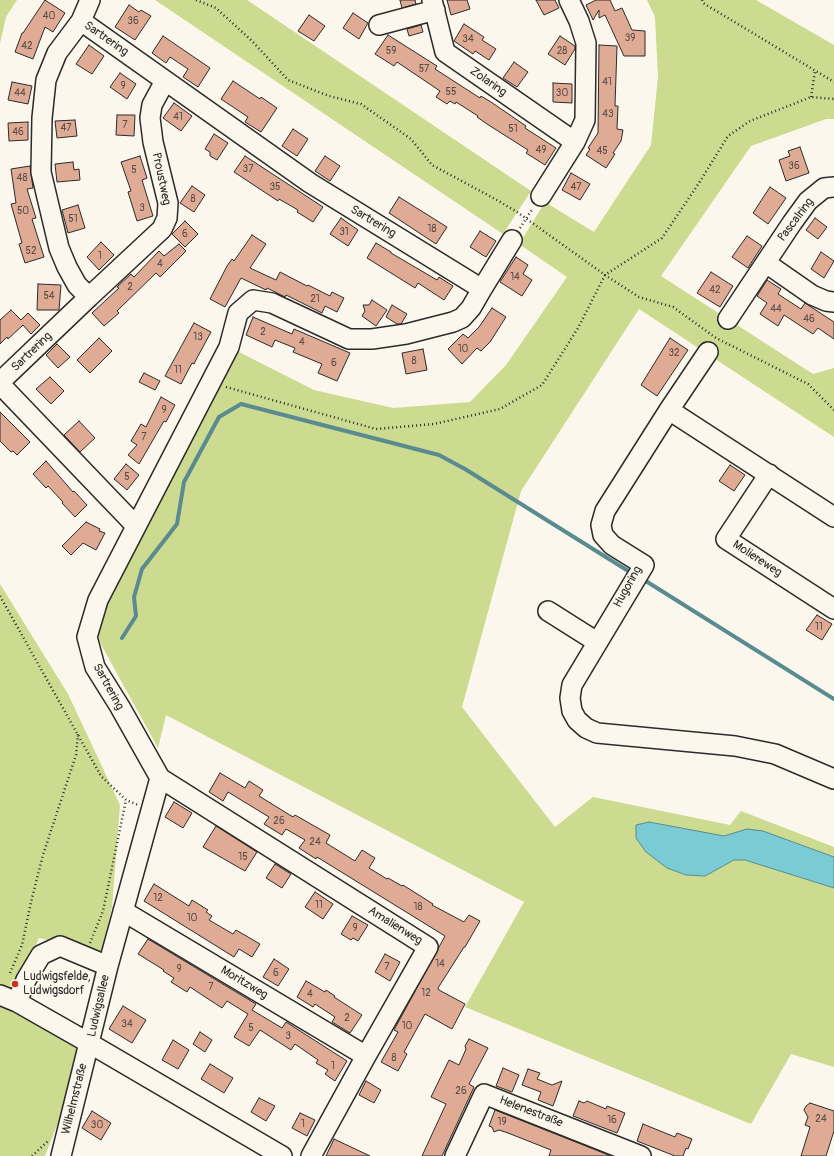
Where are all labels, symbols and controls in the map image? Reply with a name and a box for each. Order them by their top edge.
house number: 40 [43,10,55,22]
house number: 36 [127,15,139,27]
street label: Sartrering [81,19,131,59]
house number: 39 [625,32,635,44]
house number: 34 [462,33,474,45]
house number: 42 [21,40,33,52]
house number: 59 [386,45,396,57]
house number: 28 [557,45,567,57]
house number: 57 [419,63,429,75]
street label: Zolaring [467,64,509,100]
house number: 41 [602,76,612,88]
house number: 9 [120,80,126,92]
house number: 55 [446,86,456,98]
house number: 44 [14,87,26,99]
house number: 30 [556,87,568,99]
house number: 43 [602,108,614,120]
house number: 41 [173,111,183,123]
house number: 7 [122,119,128,131]
house number: 47 [60,122,72,134]
house number: 51 [508,123,518,135]
house number: 46 [12,126,24,138]
house number: 49 [536,144,546,156]
house number: 45 [596,145,608,157]
street label: Proustweg [148,152,174,206]
house number: 36 [788,160,800,172]
house number: 37 [243,163,253,175]
house number: 5 [131,164,137,176]
house number: 48 [17,172,27,184]
house number: 35 [270,181,280,193]
house number: 47 [570,181,582,193]
house number: 8 [190,193,196,205]
street label: Pascalring [775,195,817,245]
house number: 3 [139,202,145,214]
street label: Sartrering [348,203,398,241]
house number: 50 [17,205,29,217]
house number: 51 [68,213,78,225]
house number: 18 [428,223,436,235]
house number: 31 [339,226,349,238]
house number: 6 [182,228,188,240]
house number: 52 [25,245,37,257]
house number: 1 [98,250,102,262]
house number: 4 [157,258,163,270]
house number: 14 [510,271,520,283]
house number: 2 [127,281,133,293]
house number: 42 [709,284,721,296]
house number: 54 [43,290,55,302]
house number: 21 [310,293,320,305]
house number: 44 [770,303,782,315]
house number: 46 [803,313,815,325]
house number: 2 [260,326,266,338]
street label: Sartrering [9,329,55,375]
house number: 13 [193,331,203,343]
house number: 4 [299,336,305,348]
house number: 10 [458,343,468,355]
house number: 32 [668,347,680,359]
house number: 8 [411,355,417,367]
house number: 6 [331,357,337,369]
house number: 11 [174,364,182,376]
house number: 9 [161,404,167,416]
house number: 7 [141,431,147,443]
house number: 5 [124,471,130,483]
street label: Moliereweg [730,538,784,580]
street label: Hugoring [611,564,645,610]
house number: 11 [815,621,823,633]
street label: Sartrering [89,661,127,713]
house number: 26 [273,815,285,827]
house number: 24 [309,836,321,848]
house number: 15 [238,851,248,863]
house number: 12 [153,892,163,904]
house number: 11 [315,899,323,911]
house number: 18 [414,901,422,913]
street label: Amalienweg [365,904,425,948]
house number: 10 [187,912,197,924]
house number: 9 [352,922,358,934]
house number: 14 [435,958,445,970]
house number: 7 [384,961,390,973]
house number: 9 [176,963,182,975]
street label: Moritzweg [218,963,270,1003]
house number: 6 [273,967,279,979]
place label: Ludwigsfelde, Ludwigsdorf [23,970,91,998]
street label: Ludwigsallee [85,973,113,1039]
marker: Ludwigsfelde, Ludwigsdorf [10,979,20,989]
house number: 7 [208,981,214,993]
house number: 12 [421,987,431,999]
house number: 4 [307,988,313,1000]
house number: 2 [344,1012,350,1024]
house number: 34 [121,1018,133,1030]
house number: 10 [402,1020,412,1032]
house number: 5 [248,1022,254,1034]
house number: 3 [285,1030,291,1042]
house number: 8 [391,1052,397,1064]
house number: 1 [331,1060,335,1072]
street label: Wilhelmstraße [59,1062,91,1136]
house number: 26 [455,1085,467,1097]
street label: Helenestraße [497,1093,565,1131]
house number: 24 [815,1113,827,1125]
house number: 16 [607,1114,617,1126]
house number: 19 [497,1116,507,1128]
house number: 1 [301,1118,305,1130]
house number: 30 [91,1119,103,1131]

